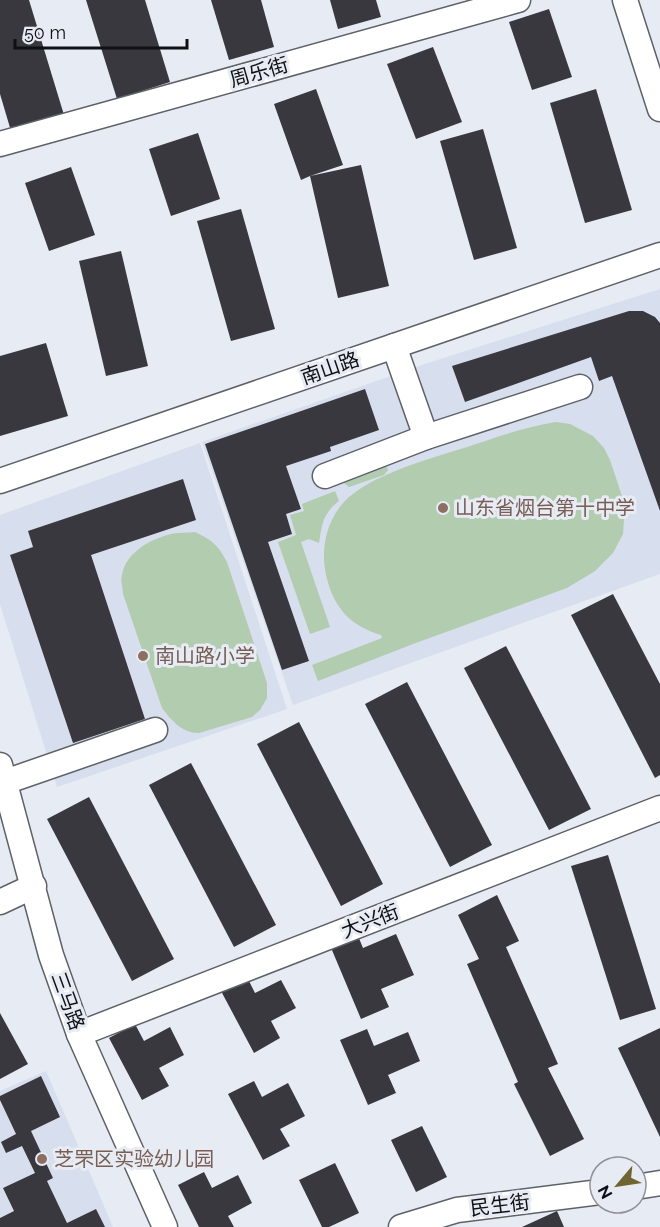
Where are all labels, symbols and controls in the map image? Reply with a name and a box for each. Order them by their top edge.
scale bar [15,12,188,50]
text: 50 m [24,22,66,43]
street label: 周乐街 [227,52,291,92]
street label: 南山路 [298,347,362,389]
place label: 山东省烟台第十中学 [455,496,635,520]
marker: 山东省烟台第十中学 [436,501,450,515]
place label: 南山路小学 [155,644,255,668]
marker: 南山路小学 [136,649,150,663]
street label: 大兴街 [338,899,402,943]
street label: 三马路 [46,969,90,1033]
place label: 芝罘区实验幼儿园 [54,1147,214,1171]
marker: 芝罘区实验幼儿园 [35,1152,49,1166]
north arrow [588,1155,648,1215]
text: N [594,1182,617,1202]
street label: 民生街 [469,1189,531,1221]

